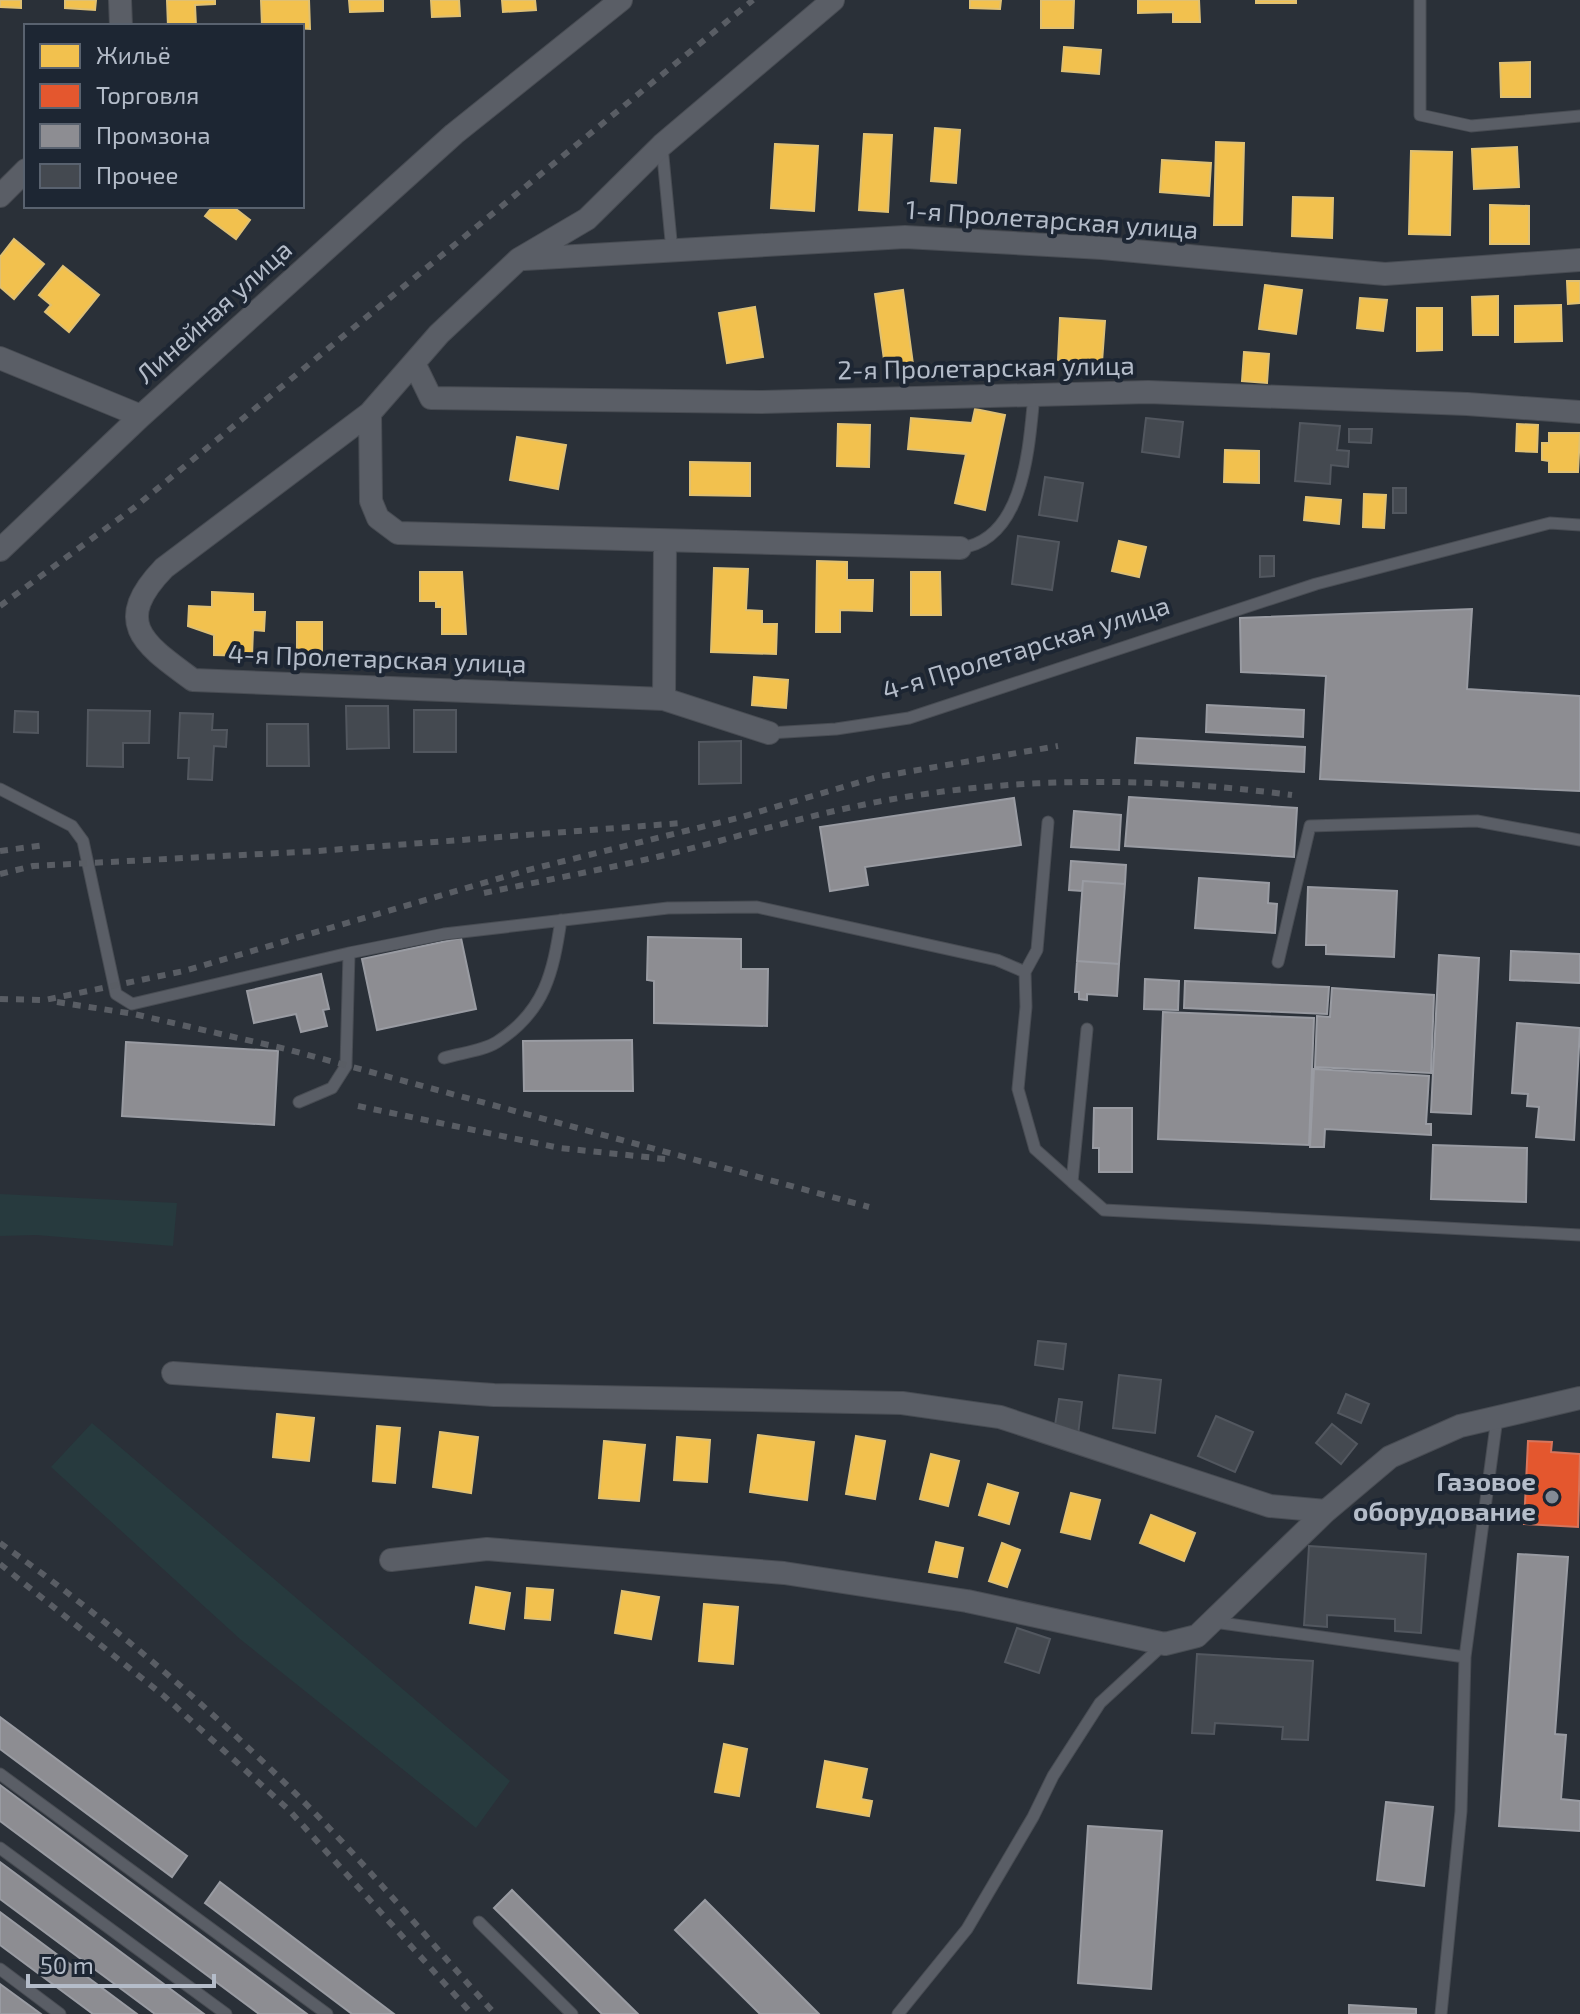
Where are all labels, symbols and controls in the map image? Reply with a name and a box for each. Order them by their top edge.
legend [24,24,304,208]
text: Жильё [96,40,171,69]
text: Торговля [96,80,199,109]
text: Промзона [96,120,211,149]
text: Прочее [96,160,178,189]
street label: 1-я Пролетарская улица [905,193,1199,245]
street label: Линейная улица [129,233,298,390]
street label: 2-я Пролетарская улица [837,348,1135,386]
street label: 4-я Пролетарская улица [878,588,1173,706]
street label: 4-я Пролетарская улица [227,637,527,679]
place label: Газовое оборудование [1353,1465,1536,1526]
marker: Газовое оборудование [1543,1488,1561,1506]
scale bar [28,1938,214,1988]
text: 50 m [40,1950,94,1979]

